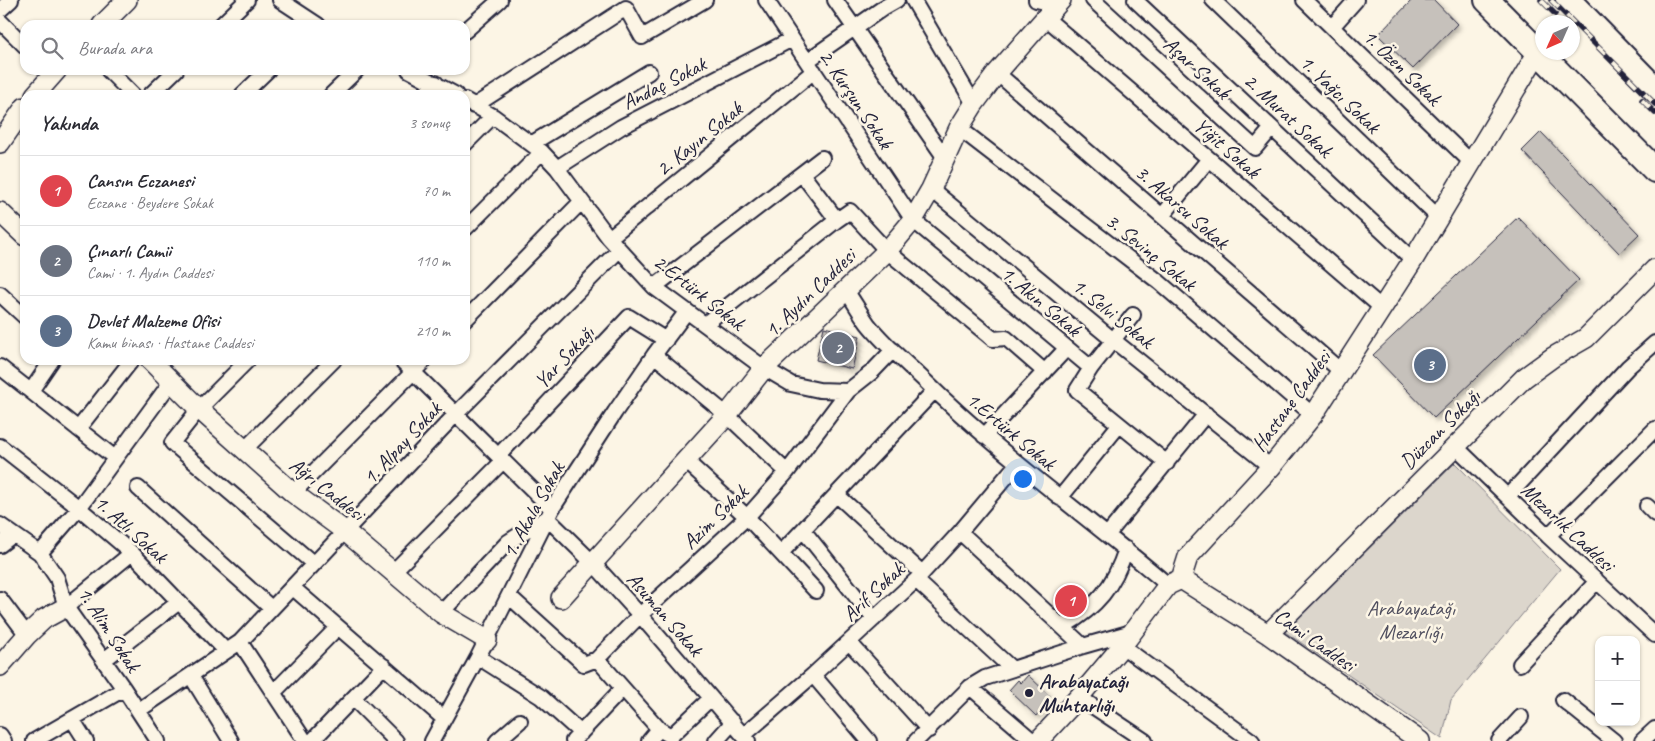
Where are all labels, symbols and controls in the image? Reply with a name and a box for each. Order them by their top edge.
north arrow [1535,15,1580,60]
search box [20,20,470,75]
street label: 1. Özen Sokak [1357,23,1448,112]
street label: Aşar Sokak [1158,31,1237,106]
icon: search [38,34,66,62]
text: Burada ara [78,36,152,60]
street label: 2. Kurşun Sokak [813,44,899,155]
street label: 1. Yağcı Sokak [1294,49,1387,140]
street label: Andaç Sokak [618,50,712,115]
street label: 2. Murat Sokak [1238,67,1339,164]
street label: 2. Kayın Sokak [650,95,749,182]
text: Yakında [40,110,98,136]
street label: Yiğit Sokak [1188,112,1267,185]
text: 3 sonuç [409,113,450,133]
street label: 3. Akarsu Sokak [1130,159,1235,256]
text: Cansın Eczanesi [87,169,194,193]
text: 1 [52,181,60,201]
text: 70 m [423,181,450,201]
text: Eczane · Beydere Sokak [87,193,213,213]
street label: 3. Sevinç Sokak [1100,207,1203,297]
text: Çınarlı Camii [87,239,171,263]
street label: 1. Aydın Caddesi [759,241,863,343]
street label: 2.Ertürk Sokak [648,248,752,337]
text: 2 [52,251,60,271]
text: 110 m [416,251,450,271]
street label: 1. Akın Sokak [996,260,1087,343]
text: Cami · 1. Aydın Caddesi [87,263,213,283]
street label: 1. Selvi Sokak [1067,272,1161,355]
text: Devlet Malzeme Ofisi [87,309,220,333]
street label: Yar Sokağı [529,319,600,394]
text: 3 [52,321,60,341]
text: 210 m [416,321,450,341]
pin: 2 [822,329,854,367]
text: Kamu binası · Hastane Caddesi [87,333,254,353]
street label: Hastane Caddesi [1246,343,1338,457]
pin: 3 [1414,346,1446,384]
street label: Düzcan Sokağı [1394,383,1486,475]
street label: 1.Ertürk Sokak [961,386,1063,477]
street label: 1. Alpay Sokak [357,395,448,490]
street label: Ağrı Caddesi [284,452,372,528]
street label: 1. Akala Sokak [496,456,571,562]
your location [1010,466,1036,492]
street label: Mezarlık Caddesi [1516,477,1622,579]
street label: Azim Sokak [677,478,755,555]
street label: 1. Atlı Sokak [89,489,174,570]
street label: Arif Sokak [837,555,911,627]
street label: Asuman Sokak [621,567,710,662]
street label: 1. Alim Sokak [72,582,147,678]
pin: 1 [1055,582,1087,620]
park label: Arabayatağı Mezarlığı [1367,595,1456,645]
street label: Cami Caddesi [1269,603,1363,679]
map controls [1595,636,1640,726]
button: + [1595,636,1640,681]
place label: Arabayatağı Muhtarlığı [1039,668,1130,718]
button: − [1595,681,1640,726]
marker: Arabayatağı Muhtarlığı [1023,687,1035,699]

